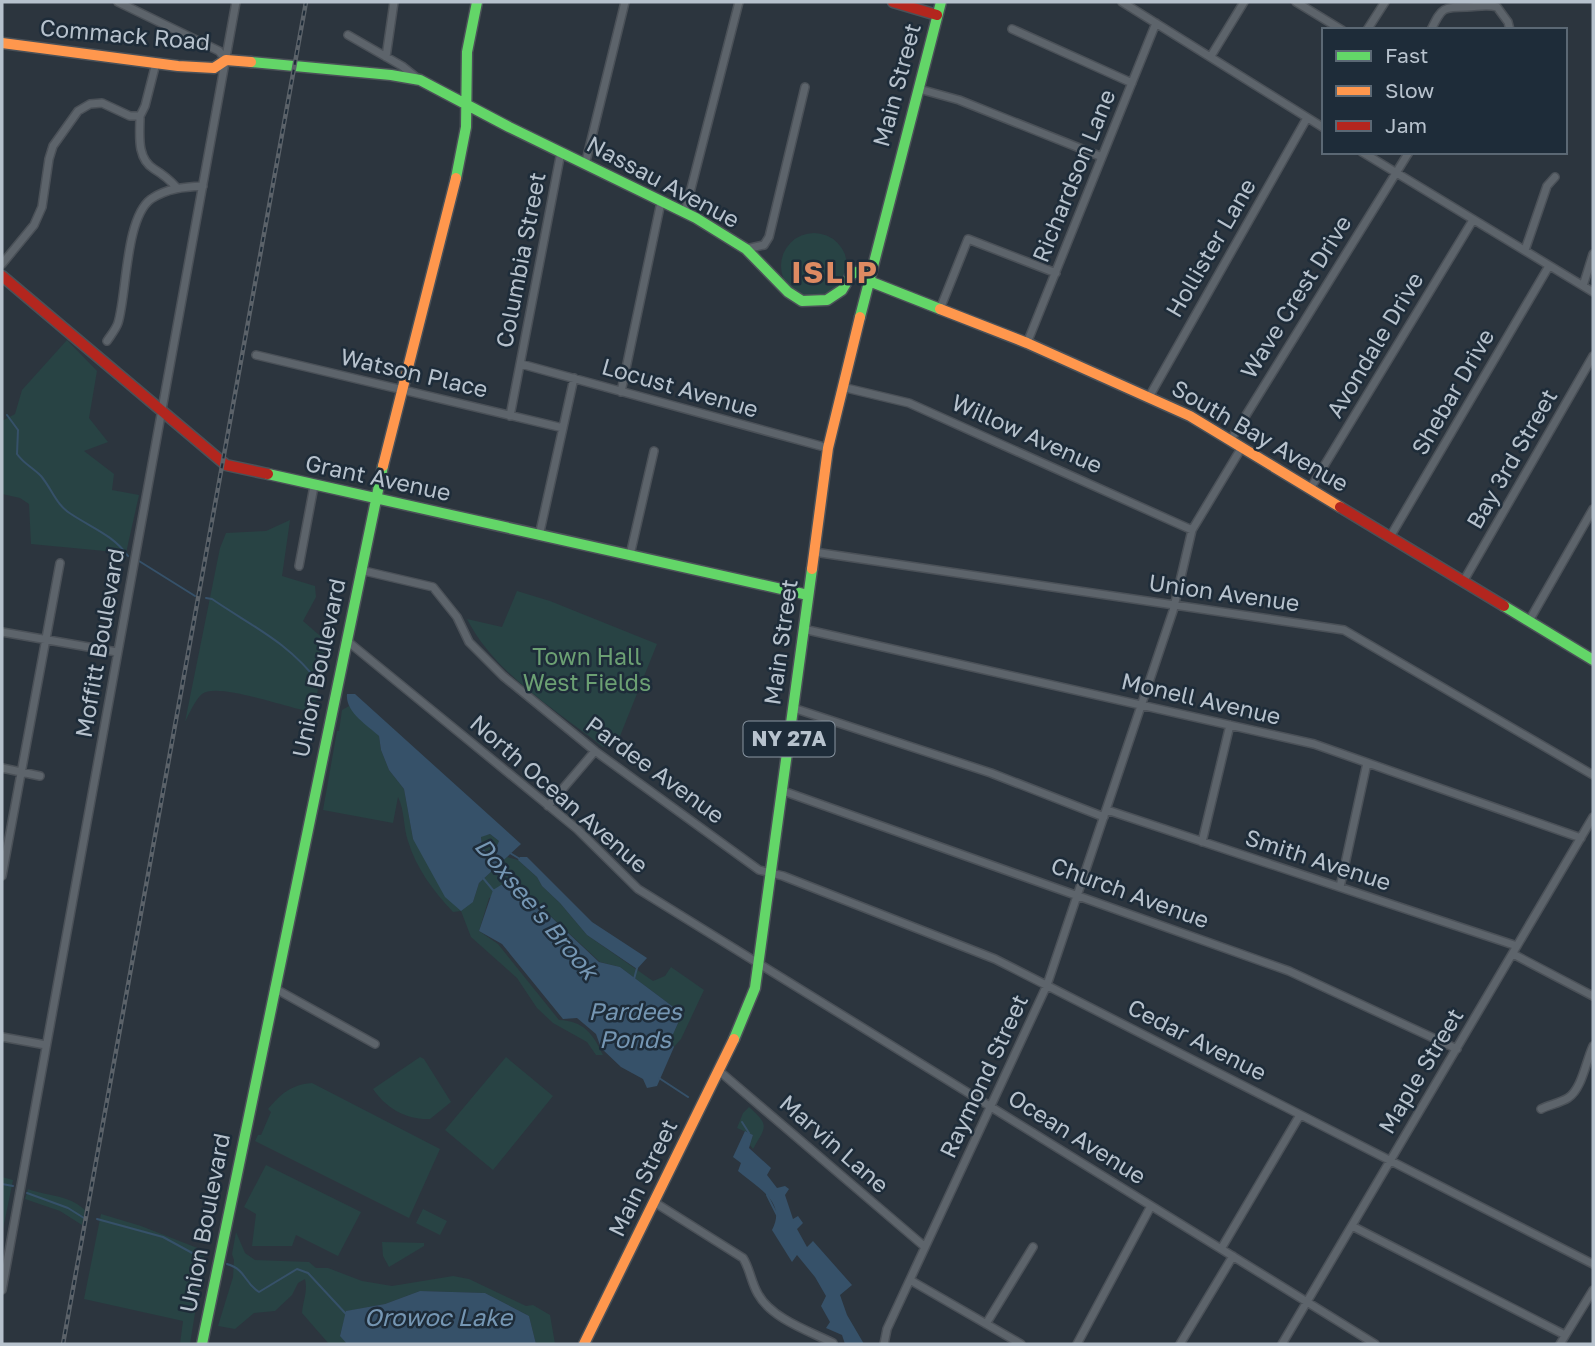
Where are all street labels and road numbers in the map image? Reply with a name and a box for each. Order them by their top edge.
street label: Commack Road [39,13,211,55]
street label: Main Street [866,20,926,150]
street label: Richardson Lane [1026,85,1121,266]
street label: Nassau Avenue [582,129,745,233]
street label: Columbia Street [489,170,551,350]
street label: Hollister Lane [1159,173,1261,322]
street label: Wave Crest Drive [1234,210,1357,383]
street label: Avondale Drive [1320,267,1429,422]
street label: Shebar Drive [1405,323,1500,460]
street label: Watson Place [338,341,491,403]
street label: Locust Avenue [599,351,762,423]
street label: South Bay Avenue [1167,373,1354,497]
street label: Bay 3rd Street [1460,384,1562,533]
street label: Willow Avenue [948,387,1107,479]
street label: Grant Avenue [303,448,454,506]
street label: Moffitt Boulevard [69,546,129,740]
street label: Union Avenue [1147,568,1301,616]
street label: Union Boulevard [285,576,351,760]
street label: Main Street [757,577,803,707]
street label: Monell Avenue [1119,666,1284,730]
street label: North Ocean Avenue [465,708,654,878]
street label: Pardee Avenue [581,710,730,829]
road number: NY 27A [744,722,834,756]
street label: Smith Avenue [1242,822,1395,896]
street label: Church Avenue [1048,851,1213,934]
street label: Raymond Street [933,989,1033,1162]
street label: Cedar Avenue [1123,992,1272,1086]
street label: Maple Street [1372,1003,1469,1138]
street label: Ocean Avenue [1004,1083,1152,1190]
street label: Marvin Lane [774,1088,895,1198]
street label: Main Street [602,1114,683,1241]
street label: Union Boulevard [173,1131,235,1315]

